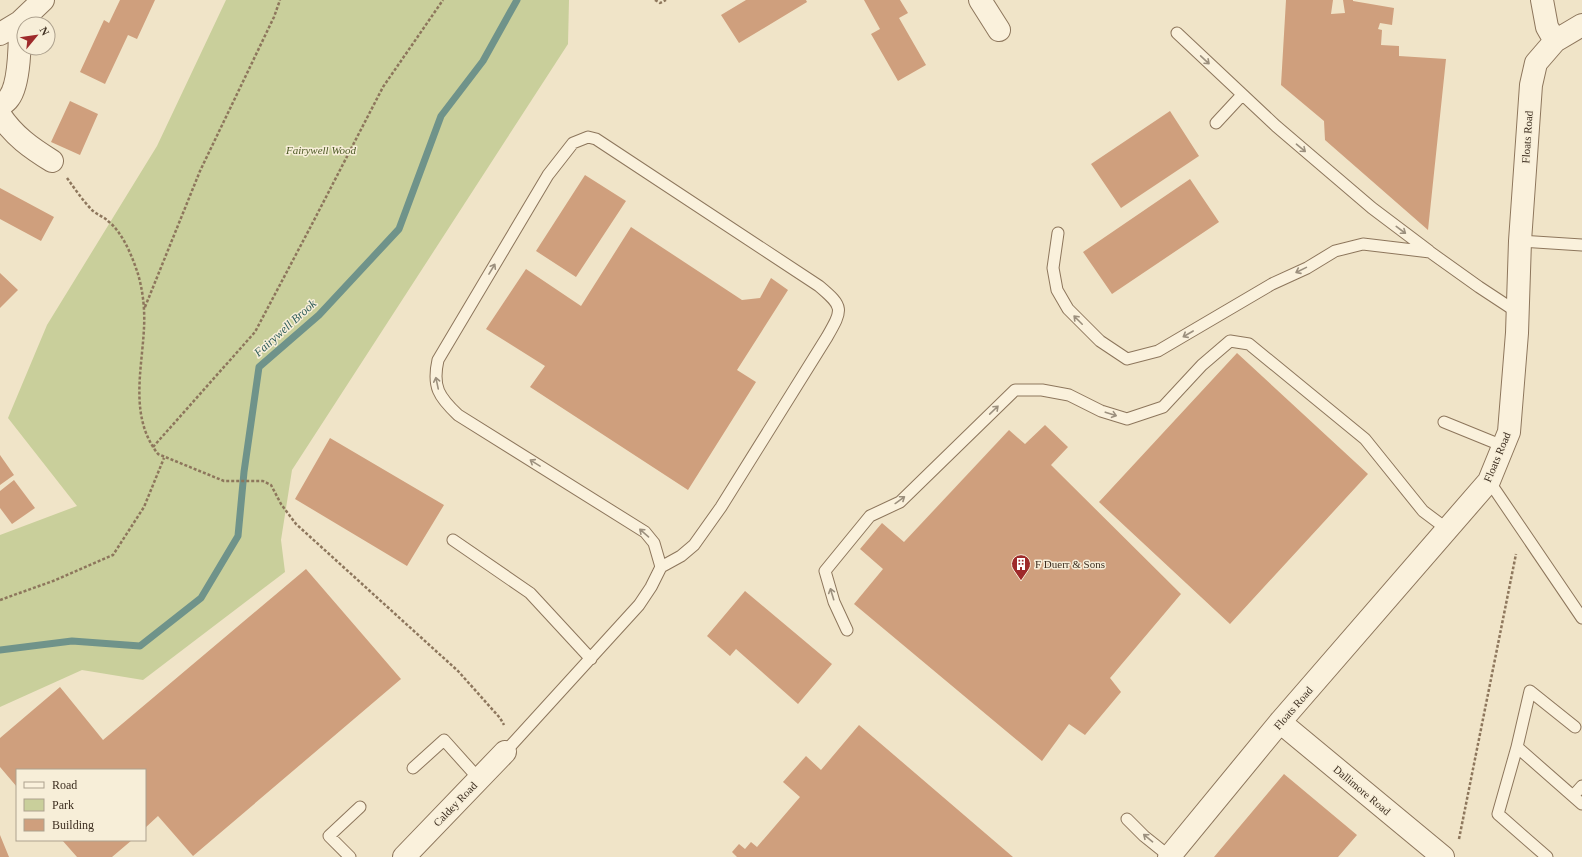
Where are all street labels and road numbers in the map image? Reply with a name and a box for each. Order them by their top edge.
street label: Floats Road [1519,110,1535,164]
street label: Floats Road [1481,430,1513,484]
street label: Floats Road [1271,684,1315,732]
street label: Dallimore Road [1331,763,1393,818]
street label: Caldey Road [431,779,480,829]

